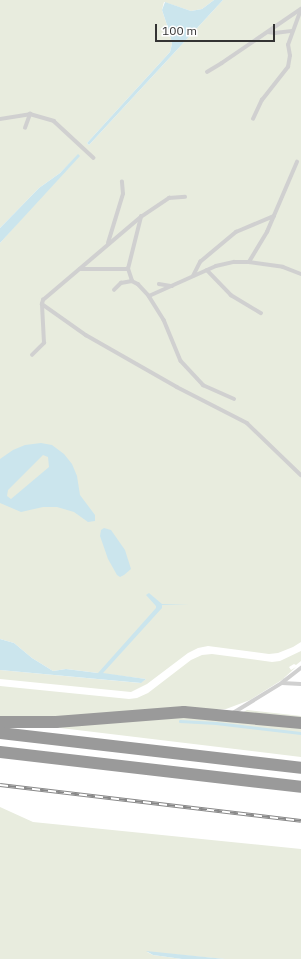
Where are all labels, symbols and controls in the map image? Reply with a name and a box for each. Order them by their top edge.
scale bar [157,16,277,42]
text: 100 m [162,23,197,38]

